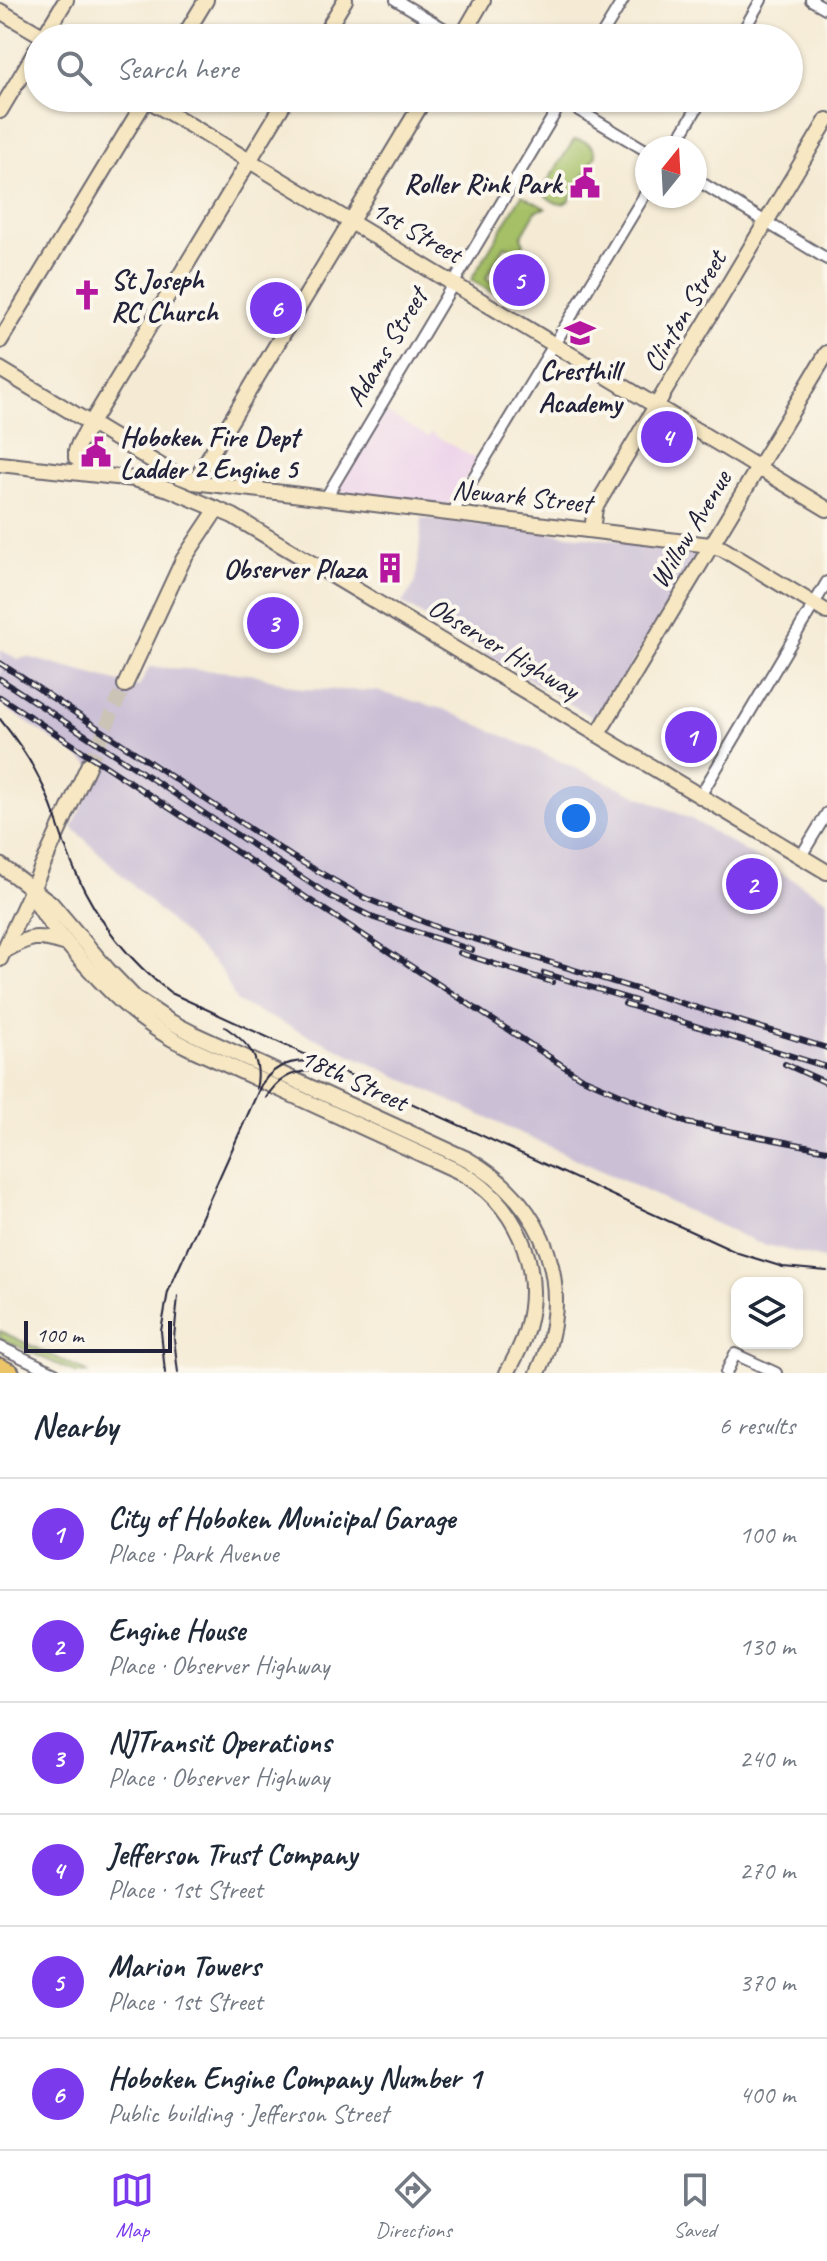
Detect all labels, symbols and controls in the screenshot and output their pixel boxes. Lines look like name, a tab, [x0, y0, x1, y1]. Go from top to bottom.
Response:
search box	[24, 24, 803, 112]
icon: search	[52, 46, 96, 90]
text: Search here	[116, 49, 238, 87]
north arrow	[635, 136, 707, 208]
place label: Roller Rink Park	[404, 166, 564, 201]
public building icon: Roller Rink Park	[568, 166, 602, 200]
street label: 1st Street	[366, 191, 471, 272]
street label: Clinton Street	[634, 242, 735, 378]
pin: 5	[493, 250, 545, 310]
place label: St Joseph RC Church	[111, 262, 220, 329]
church icon: St Joseph RC Church	[70, 278, 104, 312]
pin: 6	[250, 278, 302, 338]
street label: Adams Street	[337, 278, 437, 412]
school or university icon: Cresthill Academy	[563, 316, 597, 350]
place label: Cresthill Academy	[538, 353, 625, 420]
pin: 4	[641, 407, 693, 467]
place label: Hoboken Fire Dept Ladder 2 Engine 5	[120, 419, 304, 486]
public building icon: Hoboken Fire Dept Ladder 2 Engine 5	[79, 435, 113, 469]
street label: Willow Avenue	[641, 462, 740, 594]
street label: Newark Street	[451, 471, 597, 521]
place label: Observer Plaza	[224, 551, 368, 586]
building icon: Observer Plaza	[373, 551, 407, 585]
street label: Observer Highway	[422, 589, 588, 708]
pin: 3	[247, 593, 299, 653]
pin: 1	[665, 707, 717, 767]
your location	[556, 798, 596, 838]
pin: 2	[726, 854, 778, 914]
street label: 18th Street	[295, 1039, 416, 1120]
map controls	[731, 1277, 803, 1349]
button: layers	[731, 1277, 803, 1349]
scale bar	[24, 1317, 172, 1353]
text: 100 m	[36, 1321, 83, 1349]
text: Nearby	[32, 1404, 118, 1447]
text: 6 results	[719, 1409, 795, 1442]
text: City of Hoboken Municipal Garage	[108, 1499, 455, 1537]
text: 1	[52, 1518, 64, 1551]
text: 100 m	[739, 1518, 795, 1551]
text: Place · Park Avenue	[108, 1537, 279, 1570]
text: Engine House	[108, 1611, 245, 1649]
text: 2	[52, 1630, 64, 1663]
text: 130 m	[739, 1630, 795, 1663]
text: Place · Observer Highway	[108, 1649, 329, 1682]
text: NJTransit Operations	[108, 1723, 331, 1761]
text: 3	[52, 1742, 64, 1775]
text: 240 m	[739, 1742, 795, 1775]
text: Place · Observer Highway	[108, 1761, 329, 1794]
text: Jefferson Trust Company	[108, 1835, 357, 1873]
text: 4	[52, 1854, 64, 1887]
text: 270 m	[739, 1854, 795, 1887]
text: Place · 1st Street	[108, 1873, 263, 1906]
text: Marion Towers	[108, 1947, 261, 1985]
text: 5	[52, 1966, 64, 1999]
text: 370 m	[739, 1966, 795, 1999]
text: Place · 1st Street	[108, 1985, 263, 2018]
text: Hoboken Engine Company Number 1	[108, 2059, 481, 2097]
text: 6	[52, 2078, 64, 2111]
text: 400 m	[739, 2078, 795, 2111]
text: Public building · Jefferson Street	[108, 2097, 388, 2130]
tab: Map	[110, 2168, 154, 2244]
tab: Directions	[375, 2168, 452, 2244]
tab: Saved	[673, 2168, 717, 2244]

